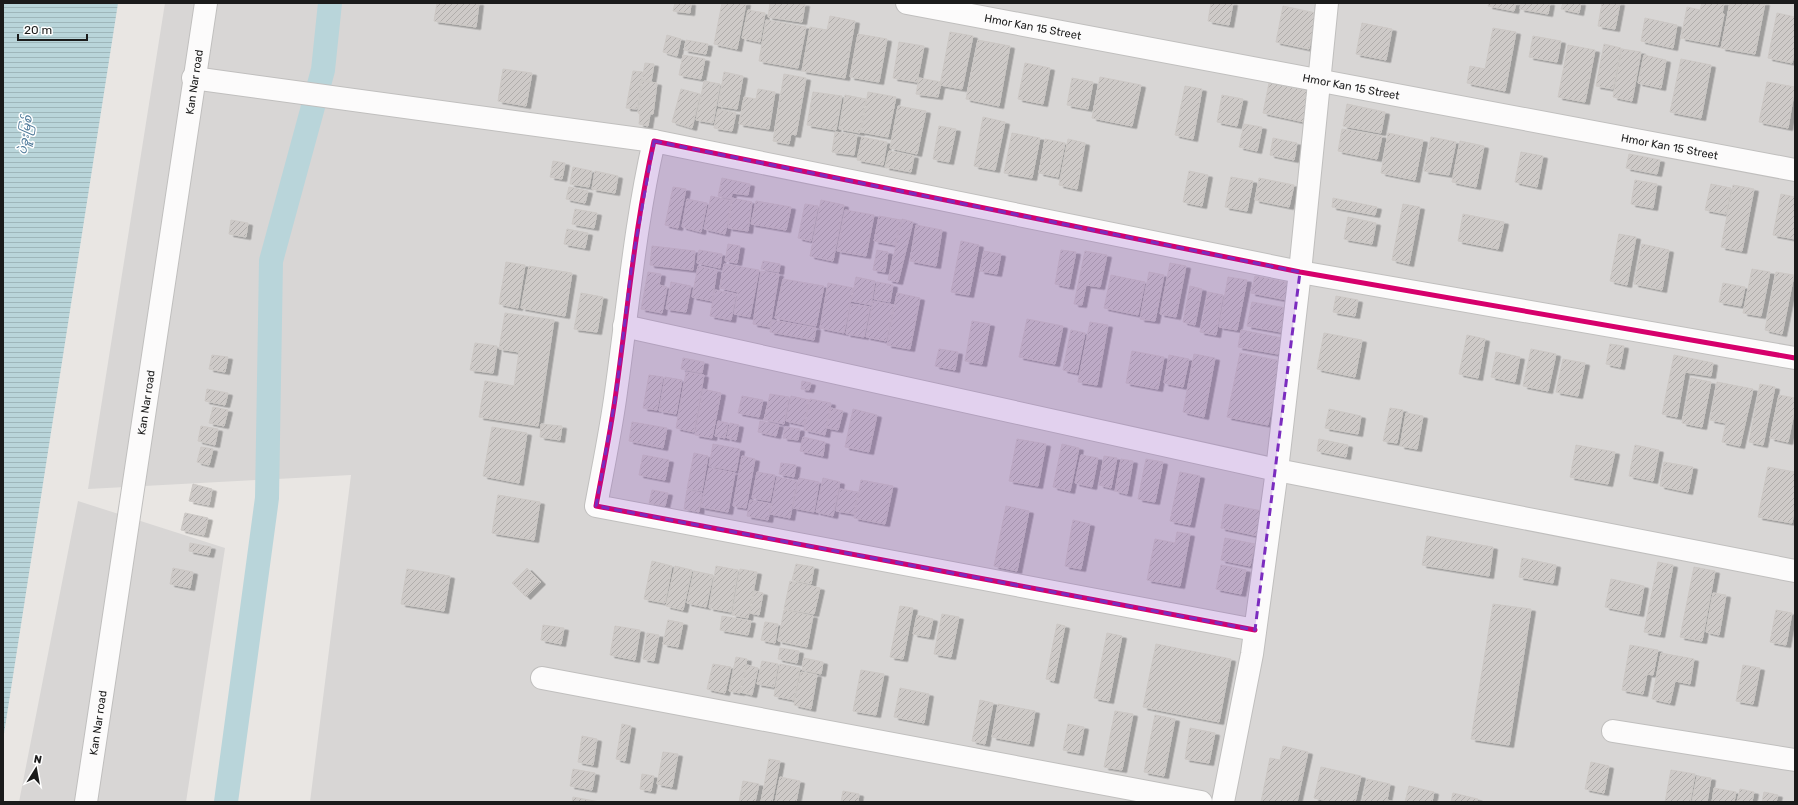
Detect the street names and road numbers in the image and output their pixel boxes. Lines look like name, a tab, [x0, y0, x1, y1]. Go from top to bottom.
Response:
street label: Hmor Kan 15 Street	[983, 12, 1083, 43]
street label: Kan Nar road	[183, 49, 206, 115]
street label: Hmor Kan 15 Street	[1302, 72, 1401, 103]
street label: Hmor Kan 15 Street	[1620, 131, 1720, 163]
street label: Kan Nar road	[135, 369, 158, 436]
street label: Kan Nar road	[87, 690, 110, 756]

